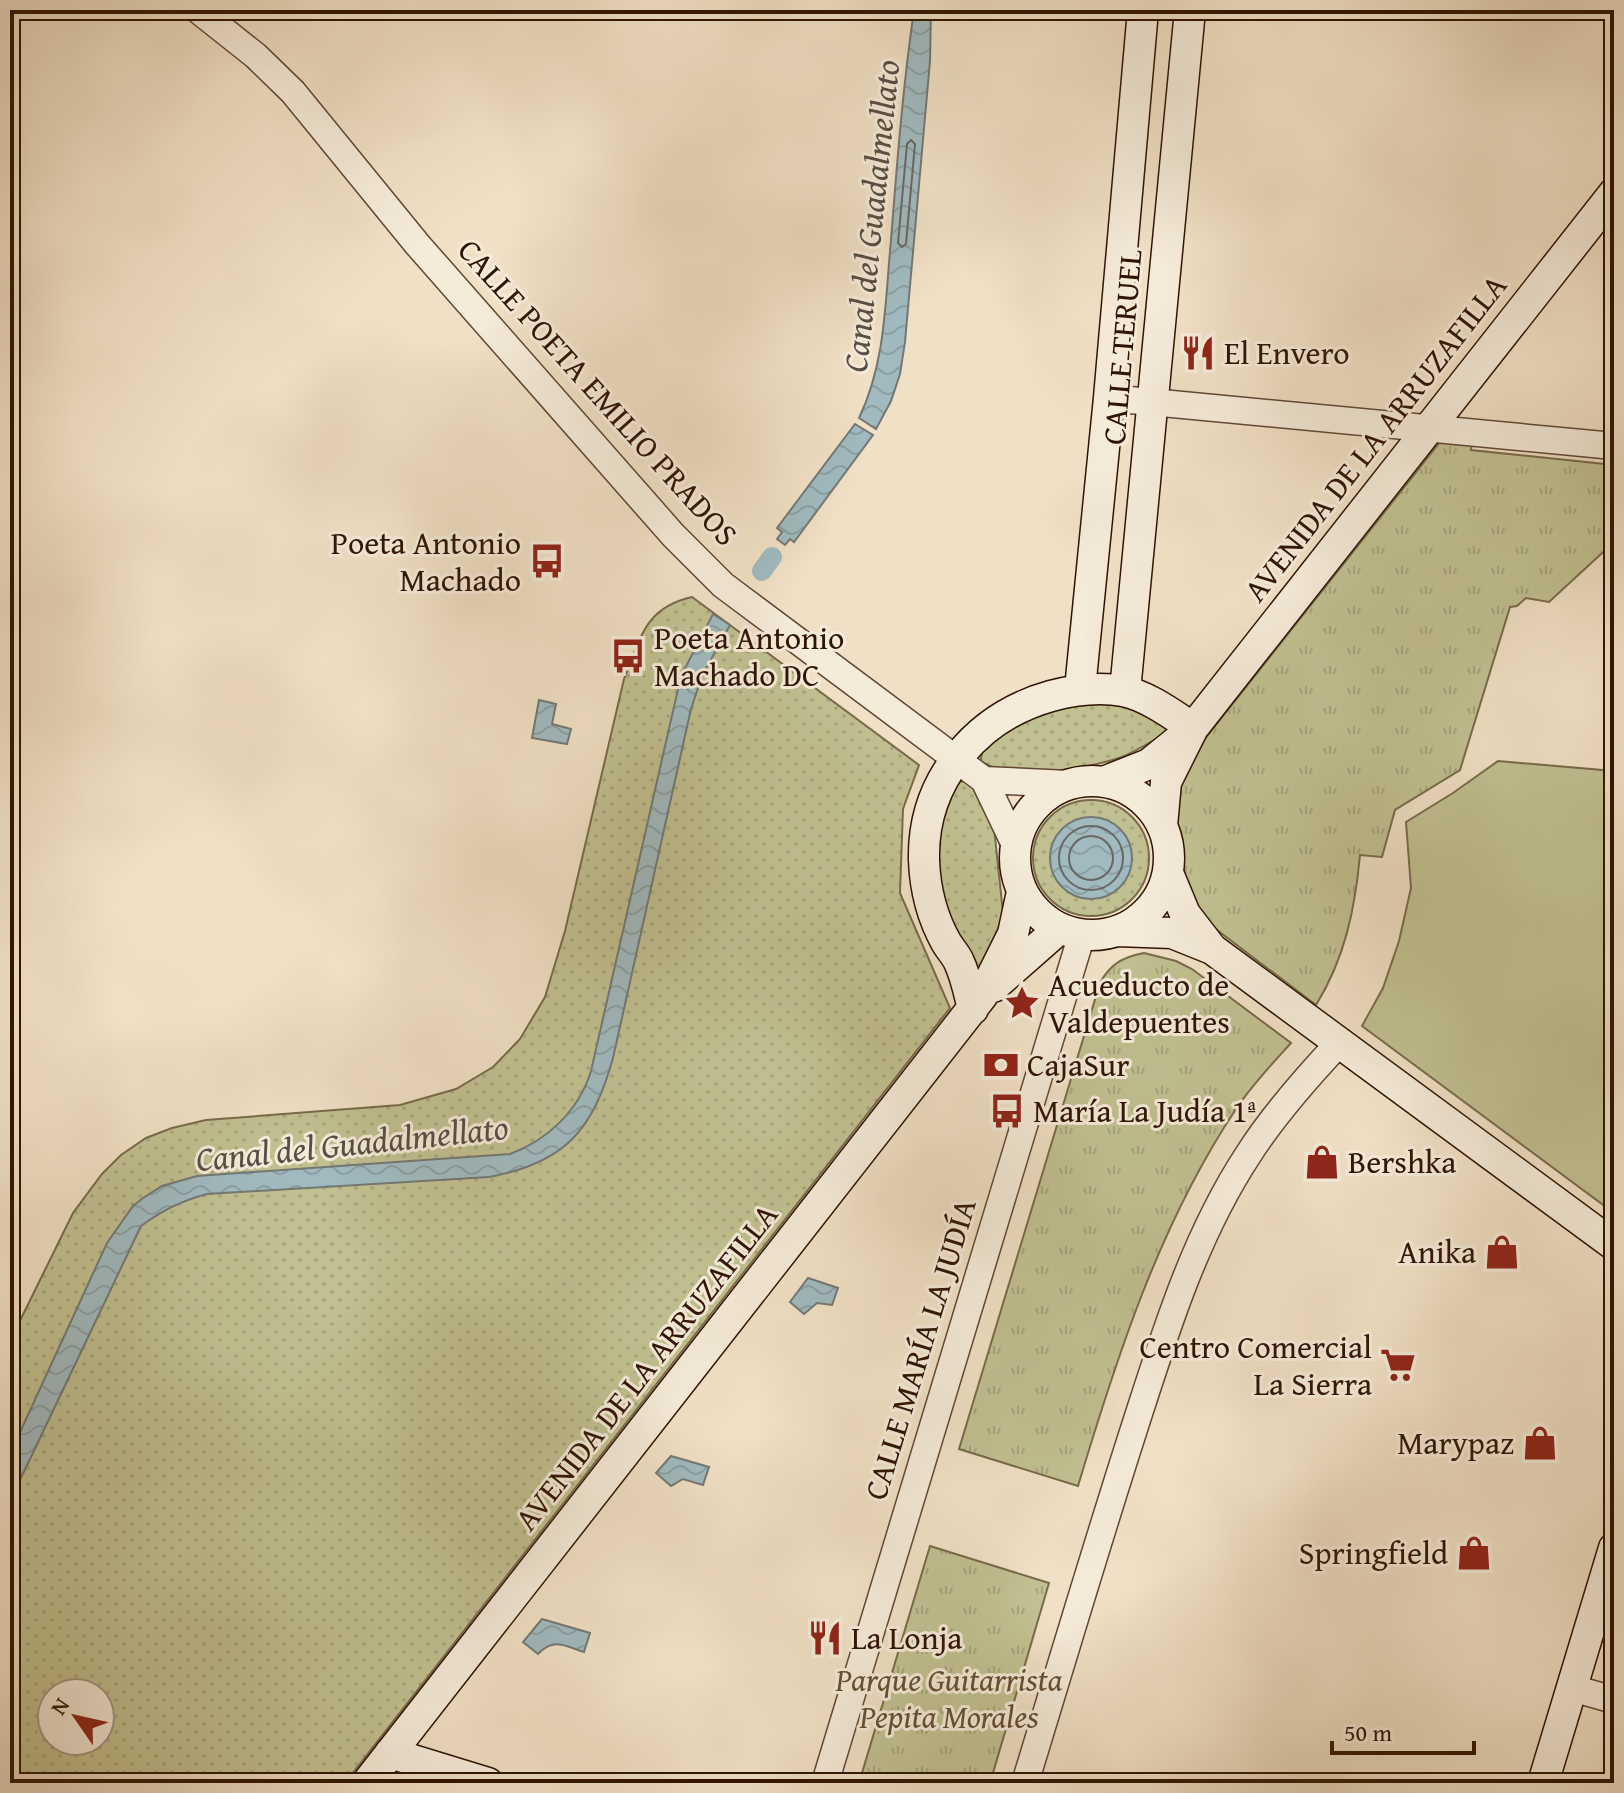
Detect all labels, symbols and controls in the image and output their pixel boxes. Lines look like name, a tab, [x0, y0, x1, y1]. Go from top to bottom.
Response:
water label: Canal del Guadalmellato	[830, 57, 911, 374]
street label: CALLE POETA EMILIO PRADOS	[447, 228, 749, 556]
street label: CALLE TERUEL	[1090, 247, 1153, 446]
street label: AVENIDA DE LA ARRUZAFILLA	[1232, 263, 1518, 611]
place label: El Envero	[1224, 329, 1350, 376]
restaurant icon: El Envero	[1179, 334, 1217, 372]
place label: Poeta Antonio Machado	[331, 519, 521, 603]
bus stop icon: Poeta Antonio Machado	[528, 542, 566, 580]
place label: Poeta Antonio Machado DC	[654, 614, 844, 698]
bus stop icon: Poeta Antonio Machado DC	[609, 637, 647, 675]
place label: Acueducto de Valdepuentes	[1048, 961, 1230, 1045]
place icon: Acueducto de Valdepuentes	[1003, 984, 1041, 1022]
place label: CajaSur	[1027, 1041, 1129, 1088]
bank icon: CajaSur	[982, 1046, 1020, 1084]
place label: María La Judía 1ª	[1033, 1087, 1257, 1134]
bus stop icon: María La Judía 1ª	[988, 1092, 1026, 1130]
water label: Canal del Guadalmellato	[193, 1102, 510, 1183]
place label: Bershka	[1348, 1138, 1456, 1185]
shop icon: Bershka	[1303, 1143, 1341, 1181]
street label: AVENIDA DE LA ARRUZAFILLA	[503, 1192, 789, 1540]
street label: CALLE MARÍA LA JUDÍA	[851, 1192, 988, 1505]
place label: Anika	[1398, 1228, 1476, 1275]
shop icon: Anika	[1483, 1233, 1521, 1271]
place label: Centro Comercial La Sierra	[1139, 1323, 1372, 1407]
supermarket icon: Centro Comercial La Sierra	[1379, 1346, 1417, 1384]
place label: Marypaz	[1397, 1419, 1514, 1466]
shop icon: Marypaz	[1521, 1424, 1559, 1462]
place label: Springfield	[1299, 1529, 1448, 1576]
shop icon: Springfield	[1455, 1534, 1493, 1572]
place label: La Lonja	[851, 1614, 962, 1661]
restaurant icon: La Lonja	[806, 1619, 844, 1657]
park label: Parque Guitarrista Pepita Morales	[835, 1656, 1063, 1740]
north arrow	[36, 1677, 116, 1757]
text: N	[42, 1691, 77, 1721]
scale bar	[1332, 1705, 1474, 1755]
text: 50 m	[1344, 1715, 1392, 1750]

